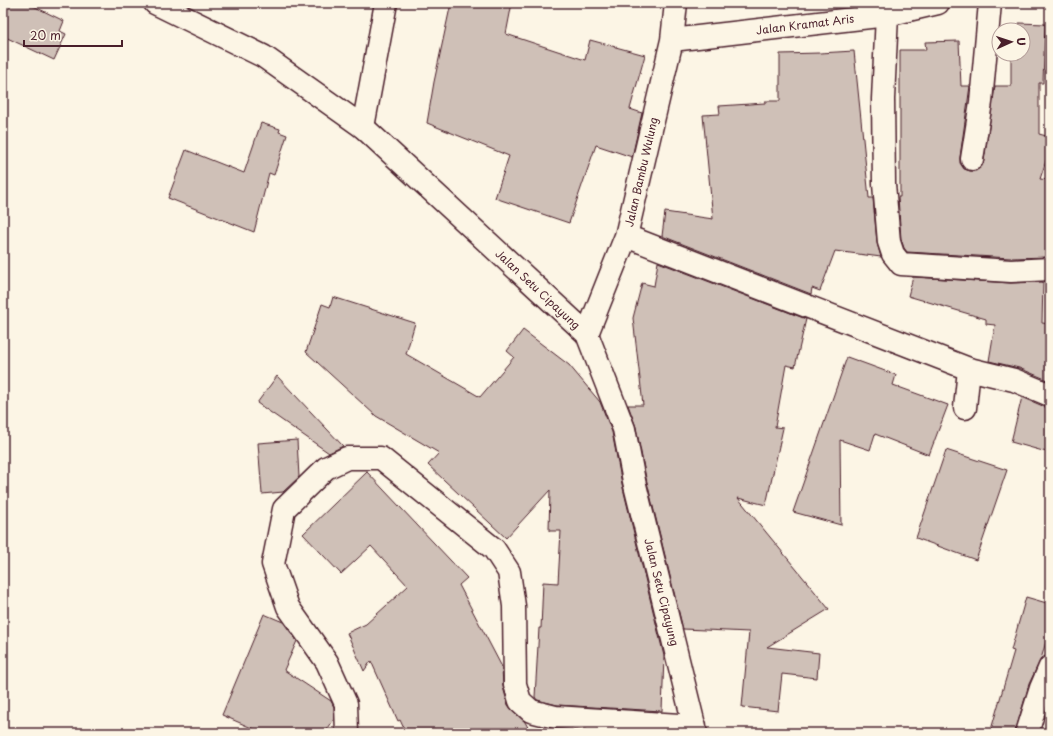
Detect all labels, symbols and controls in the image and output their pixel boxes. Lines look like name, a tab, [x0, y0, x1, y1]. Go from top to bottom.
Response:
street label: Jalan Kramat Aris	[755, 10, 855, 38]
scale bar	[24, 22, 122, 48]
north arrow	[991, 22, 1031, 62]
text: 20 m	[30, 26, 61, 44]
text: U	[1013, 37, 1030, 46]
street label: Jalan Bambu Wulung	[620, 115, 662, 229]
street label: Jalan Setu Cipayung	[492, 245, 584, 333]
street label: Jalan Setu Cipayung	[640, 536, 684, 648]

